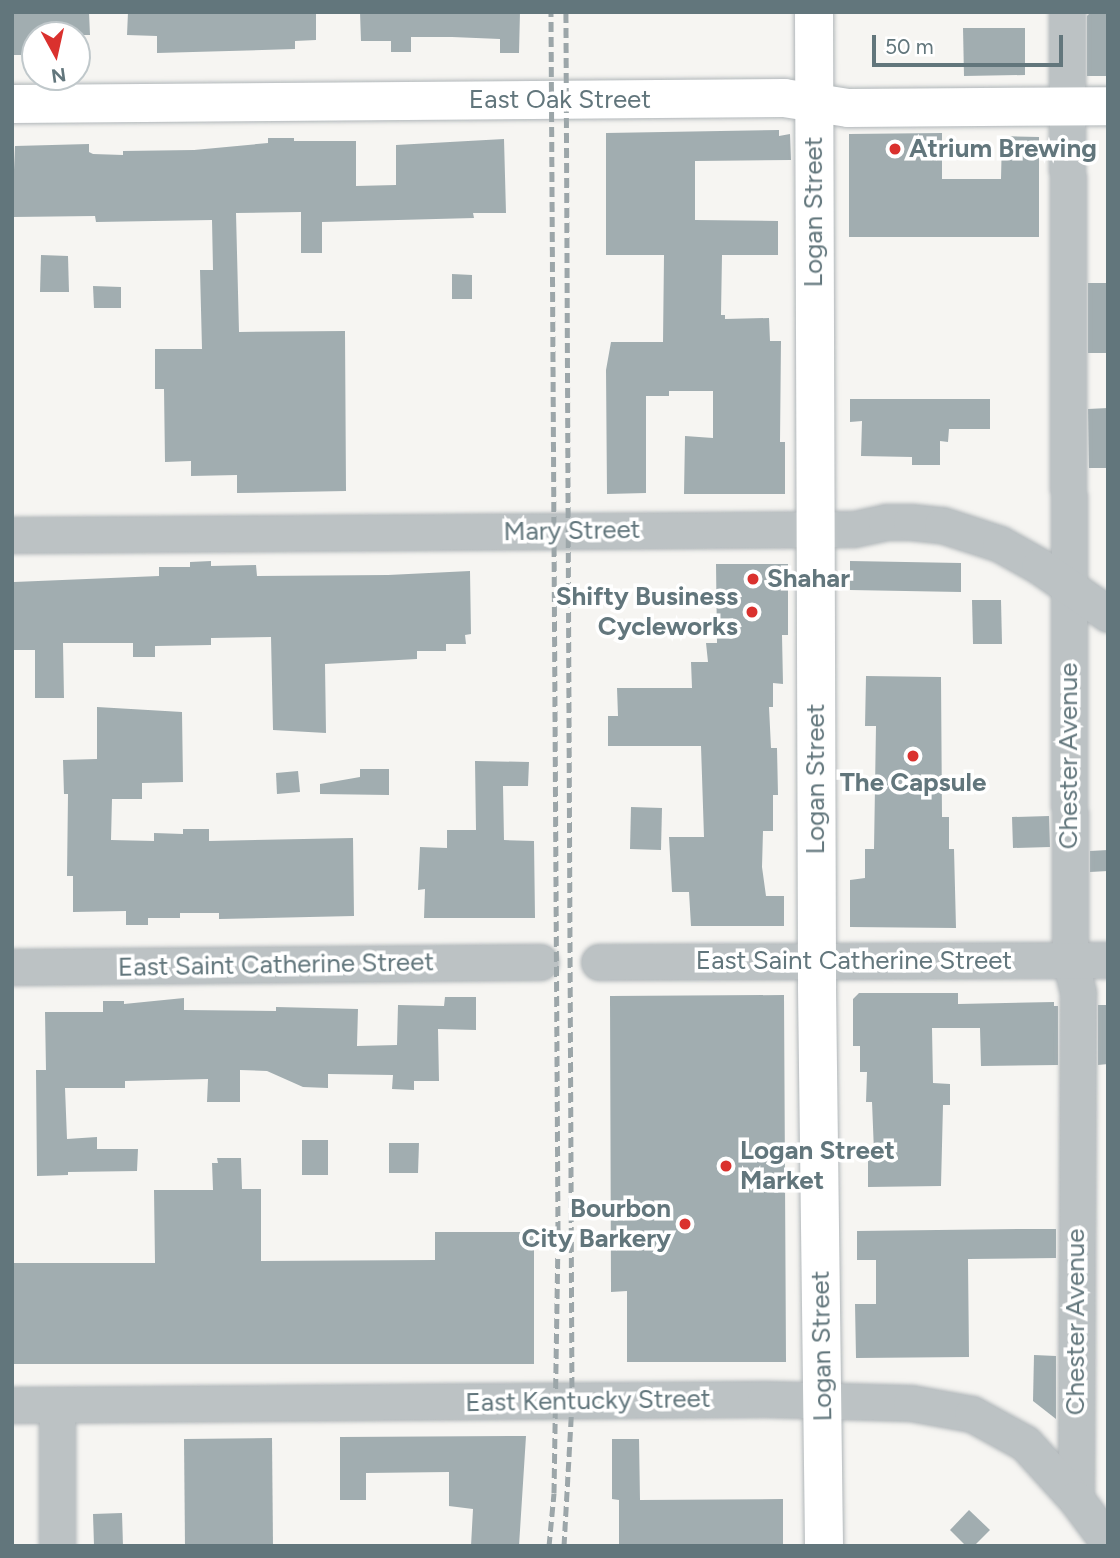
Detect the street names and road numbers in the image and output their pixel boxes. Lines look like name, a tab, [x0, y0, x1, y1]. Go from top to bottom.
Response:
street label: East Oak Street	[469, 84, 651, 116]
street label: Logan Street	[798, 137, 830, 287]
street label: Mary Street	[503, 514, 641, 548]
street label: Chester Avenue	[1053, 663, 1085, 849]
street label: Logan Street	[800, 704, 832, 854]
street label: East Saint Catherine Street	[696, 945, 1012, 977]
street label: East Saint Catherine Street	[118, 947, 434, 983]
street label: Chester Avenue	[1060, 1229, 1092, 1415]
street label: Logan Street	[805, 1270, 839, 1422]
street label: East Kentucky Street	[465, 1383, 711, 1419]

